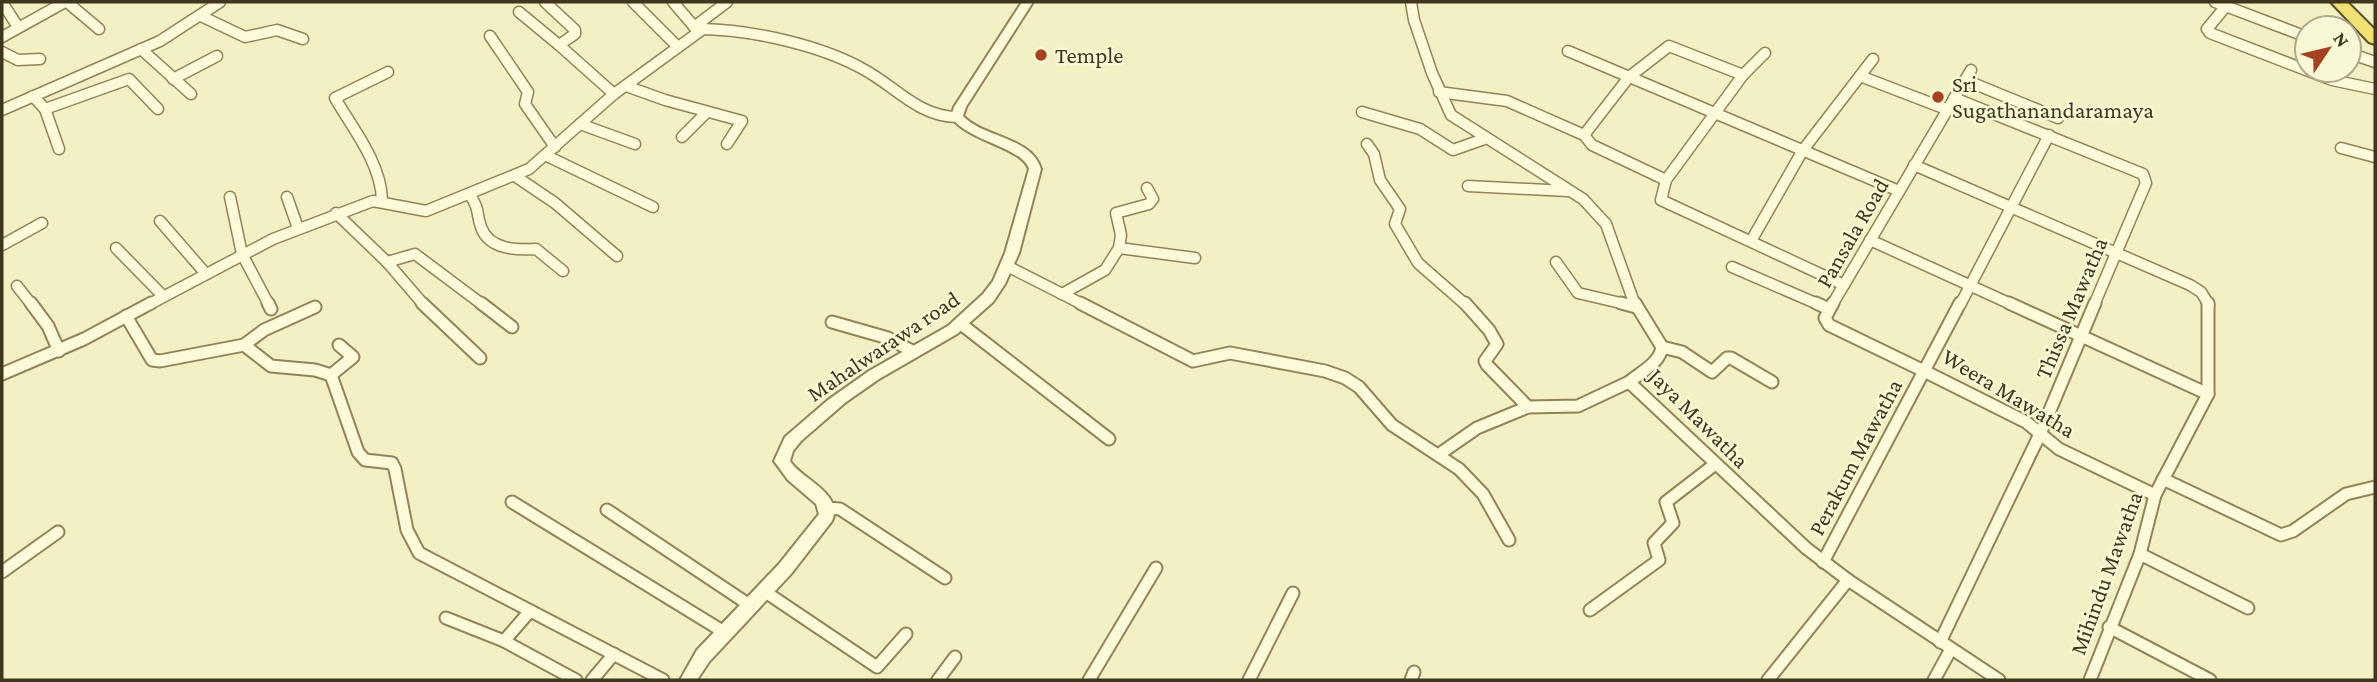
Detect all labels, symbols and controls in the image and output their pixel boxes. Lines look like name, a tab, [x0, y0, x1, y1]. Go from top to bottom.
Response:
north arrow	[2293, 14, 2363, 84]
text: N	[2329, 28, 2354, 51]
place label: Temple	[1055, 42, 1123, 68]
marker: Temple	[1033, 47, 1049, 63]
place label: Sri Sugathanandaramaya	[1952, 71, 2154, 123]
marker: Sri Sugathanandaramaya	[1930, 89, 1946, 105]
street label: Pansala Road	[1810, 174, 1894, 292]
street label: Thissa Mawatha	[2029, 233, 2113, 383]
street label: Mahalwarawa road	[802, 285, 964, 407]
street label: Weera Mawatha	[1938, 343, 2081, 443]
street label: Jaya Mawatha	[1642, 361, 1755, 474]
street label: Perakum Mawatha	[1803, 374, 1907, 540]
street label: Mihindu Mawatha	[2064, 487, 2148, 658]

